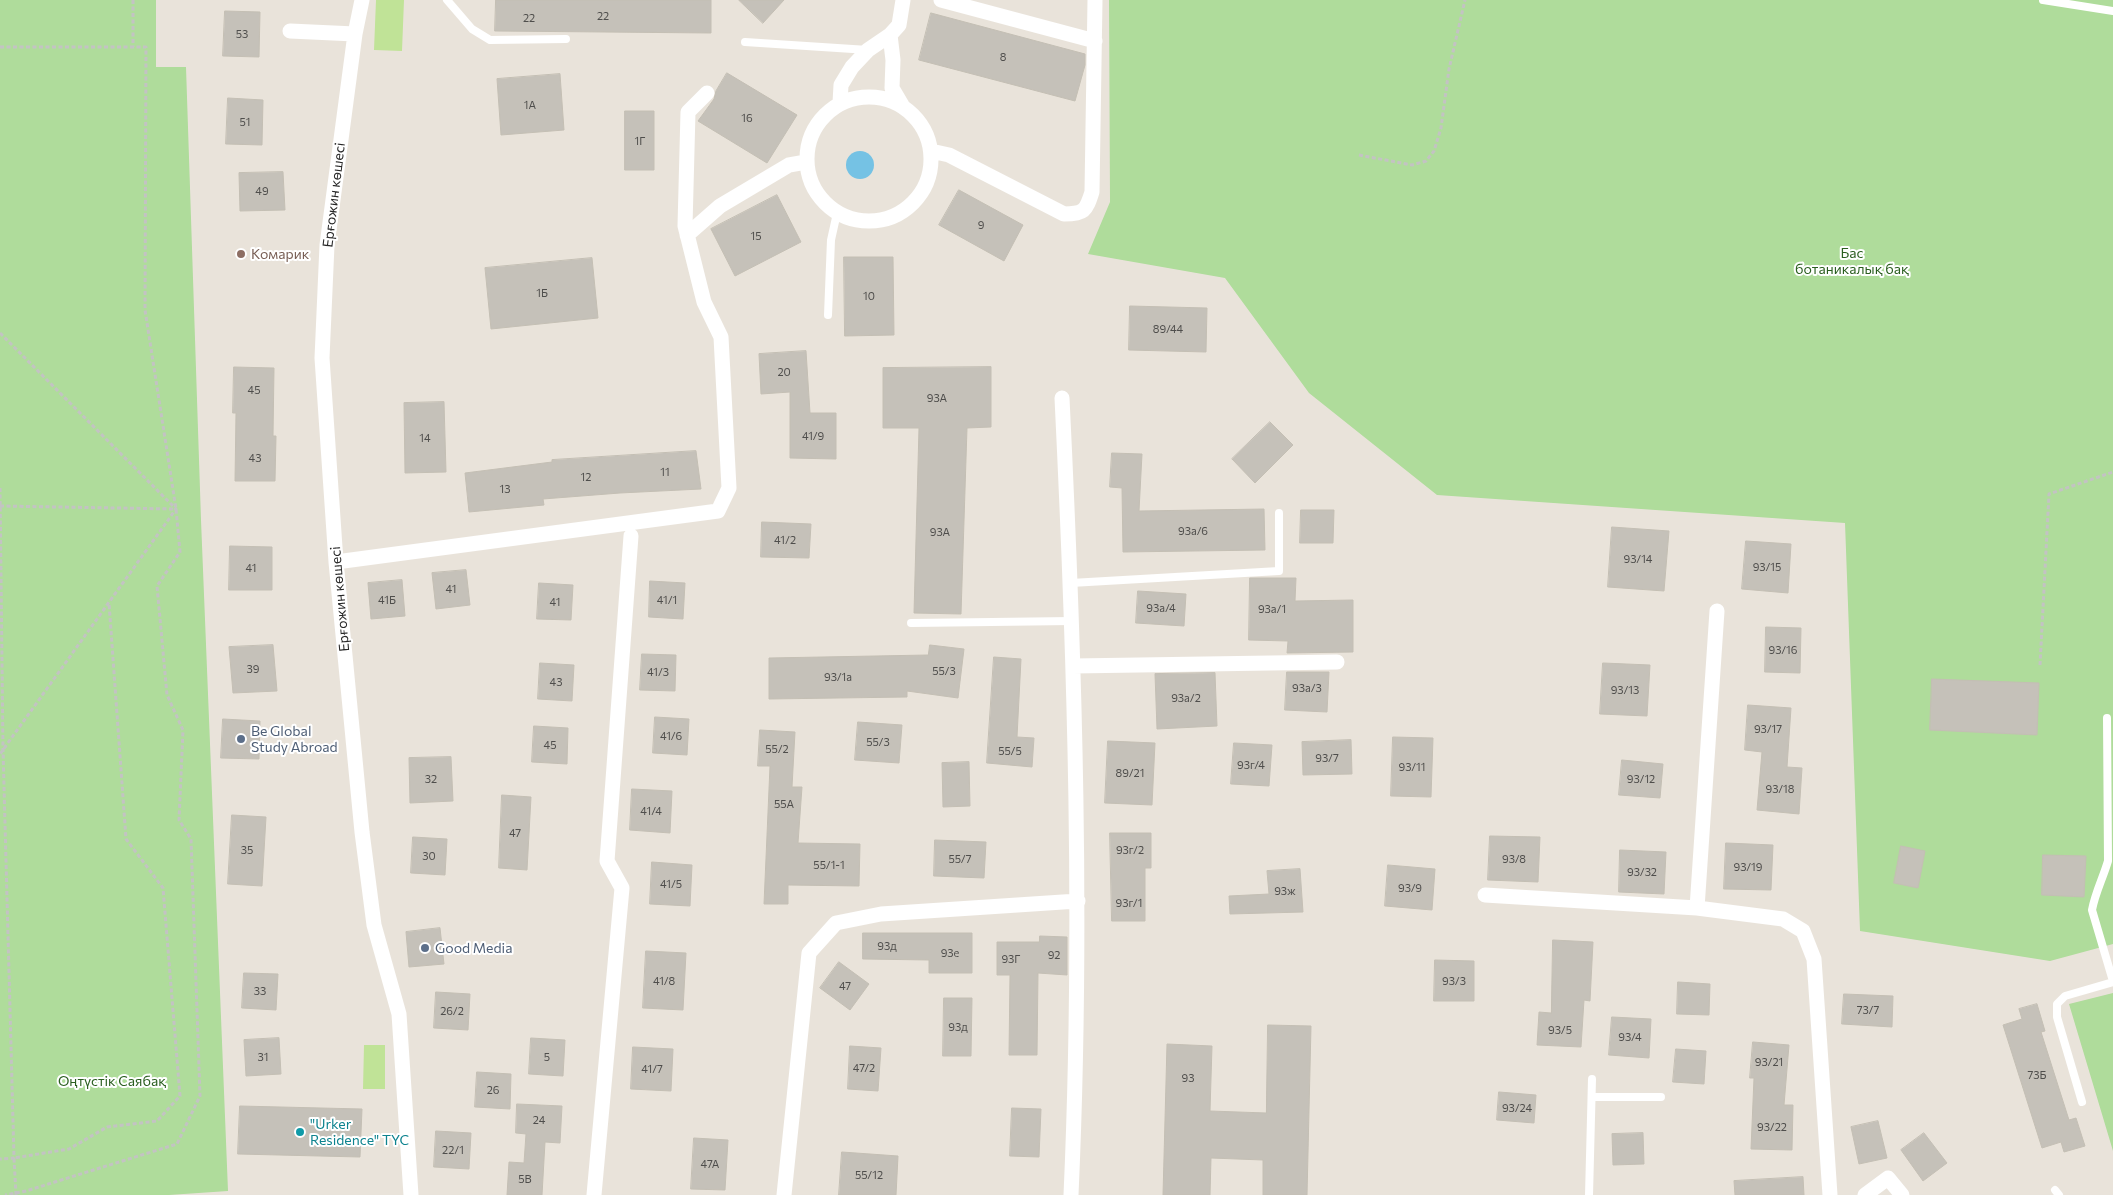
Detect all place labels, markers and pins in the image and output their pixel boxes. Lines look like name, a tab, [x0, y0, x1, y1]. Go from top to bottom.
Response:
place label: Комарик	[251, 246, 309, 262]
marker: Комарик	[235, 248, 247, 260]
place label: Be Global Study Abroad	[251, 723, 338, 756]
marker: Be Global Study Abroad	[235, 733, 247, 745]
place label: Good Media	[435, 940, 513, 956]
marker: Good Media	[419, 942, 431, 954]
place label: "Urker Residence" ТҮС	[310, 1116, 409, 1148]
marker: "Urker Residence" ТҮС	[294, 1126, 306, 1138]

